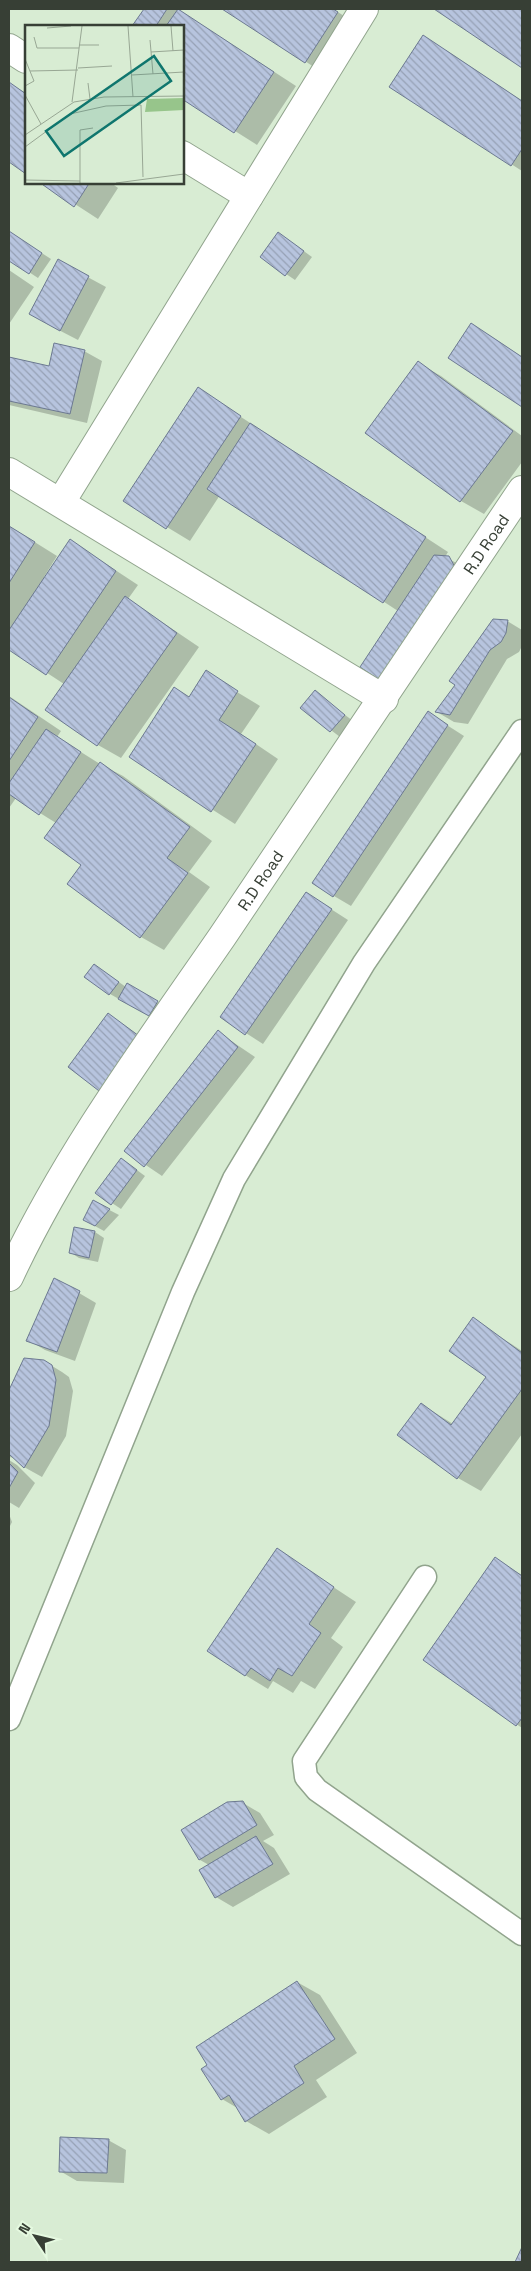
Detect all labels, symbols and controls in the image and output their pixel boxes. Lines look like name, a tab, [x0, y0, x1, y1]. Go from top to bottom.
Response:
inset map	[25, 25, 184, 184]
street label: R.D Road	[459, 510, 514, 579]
street label: R.D Road	[233, 847, 289, 915]
north arrow	[10, 2211, 60, 2261]
text: N	[14, 2220, 34, 2238]

